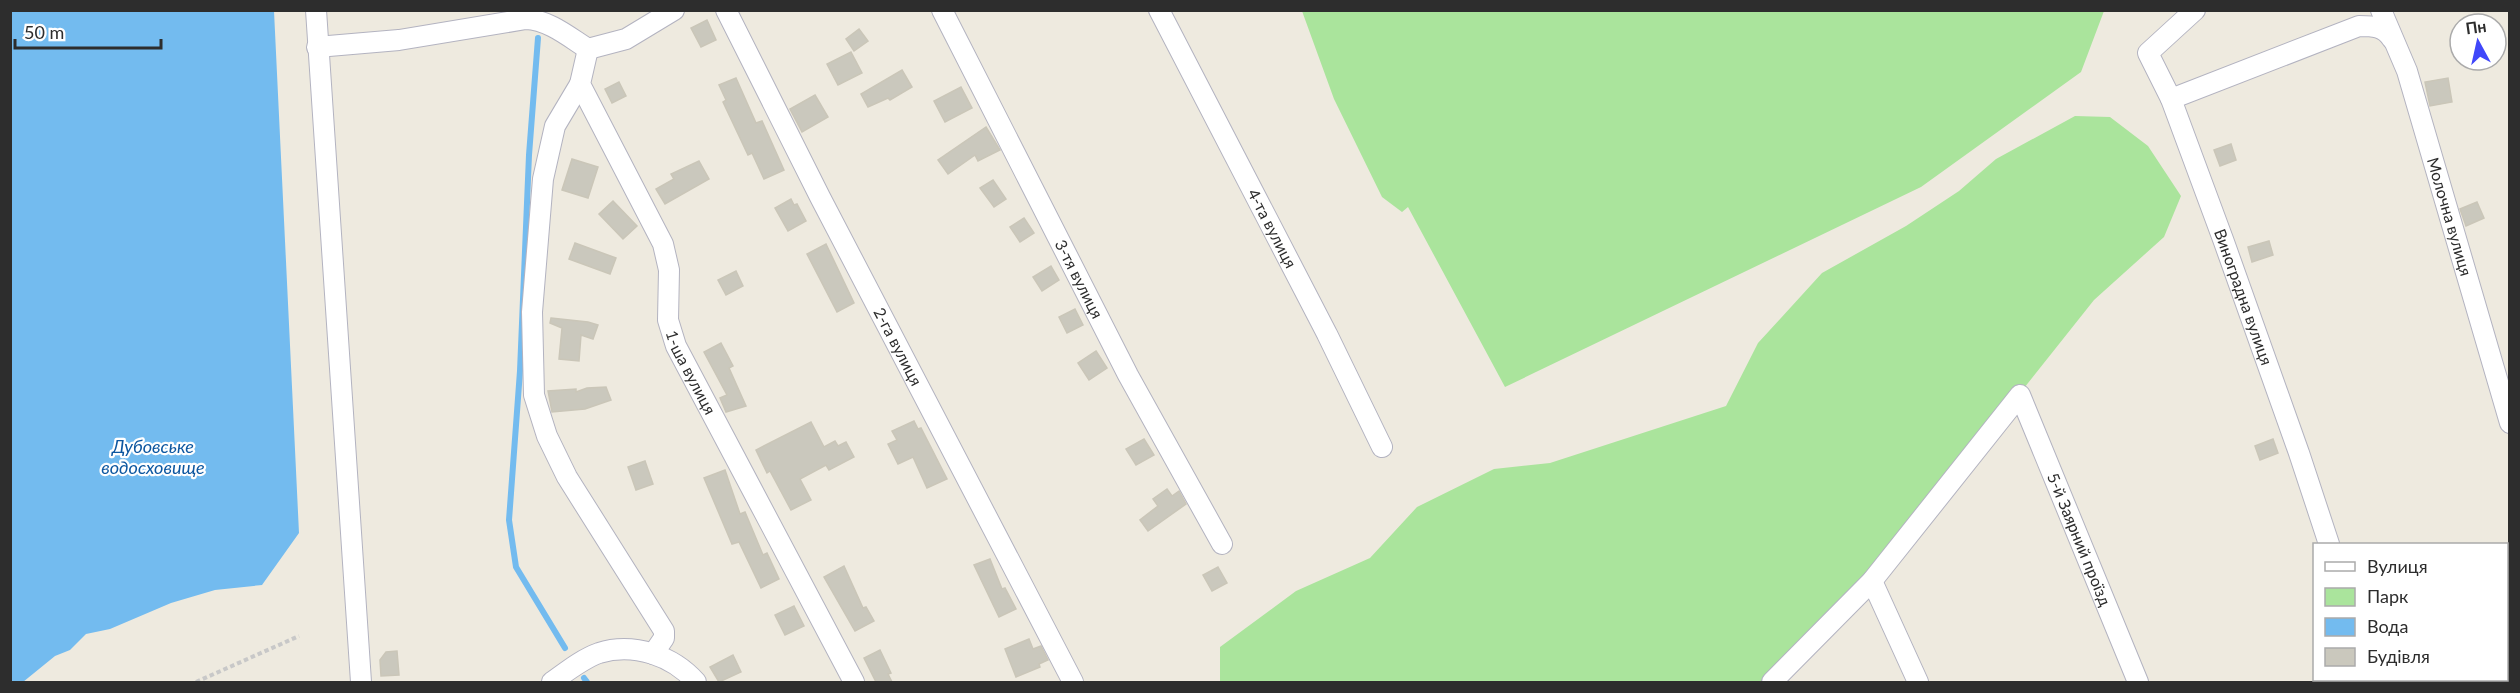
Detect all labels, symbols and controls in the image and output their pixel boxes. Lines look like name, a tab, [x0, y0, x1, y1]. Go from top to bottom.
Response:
scale bar	[15, 12, 160, 50]
north arrow	[2448, 12, 2508, 72]
text: Пн	[2464, 16, 2488, 38]
text: 50 m	[24, 21, 64, 43]
street label: Молочна вулиця	[2424, 155, 2476, 278]
street label: 4-та вулиця	[1244, 185, 1301, 271]
street label: Виноградна вулиця	[2211, 226, 2277, 368]
street label: 3-тя вулиця	[1052, 236, 1108, 321]
street label: 2-га вулиця	[870, 304, 927, 389]
street label: 1-ша вулиця	[663, 328, 720, 417]
water label: Дубовське водосховище	[101, 435, 205, 478]
street label: 5-й Заярний проїзд	[2044, 470, 2116, 609]
legend	[2313, 543, 2508, 681]
text: Вулиця	[2367, 555, 2428, 577]
text: Парк	[2367, 585, 2409, 607]
text: Вода	[2367, 615, 2408, 637]
text: Будівля	[2367, 645, 2430, 667]

